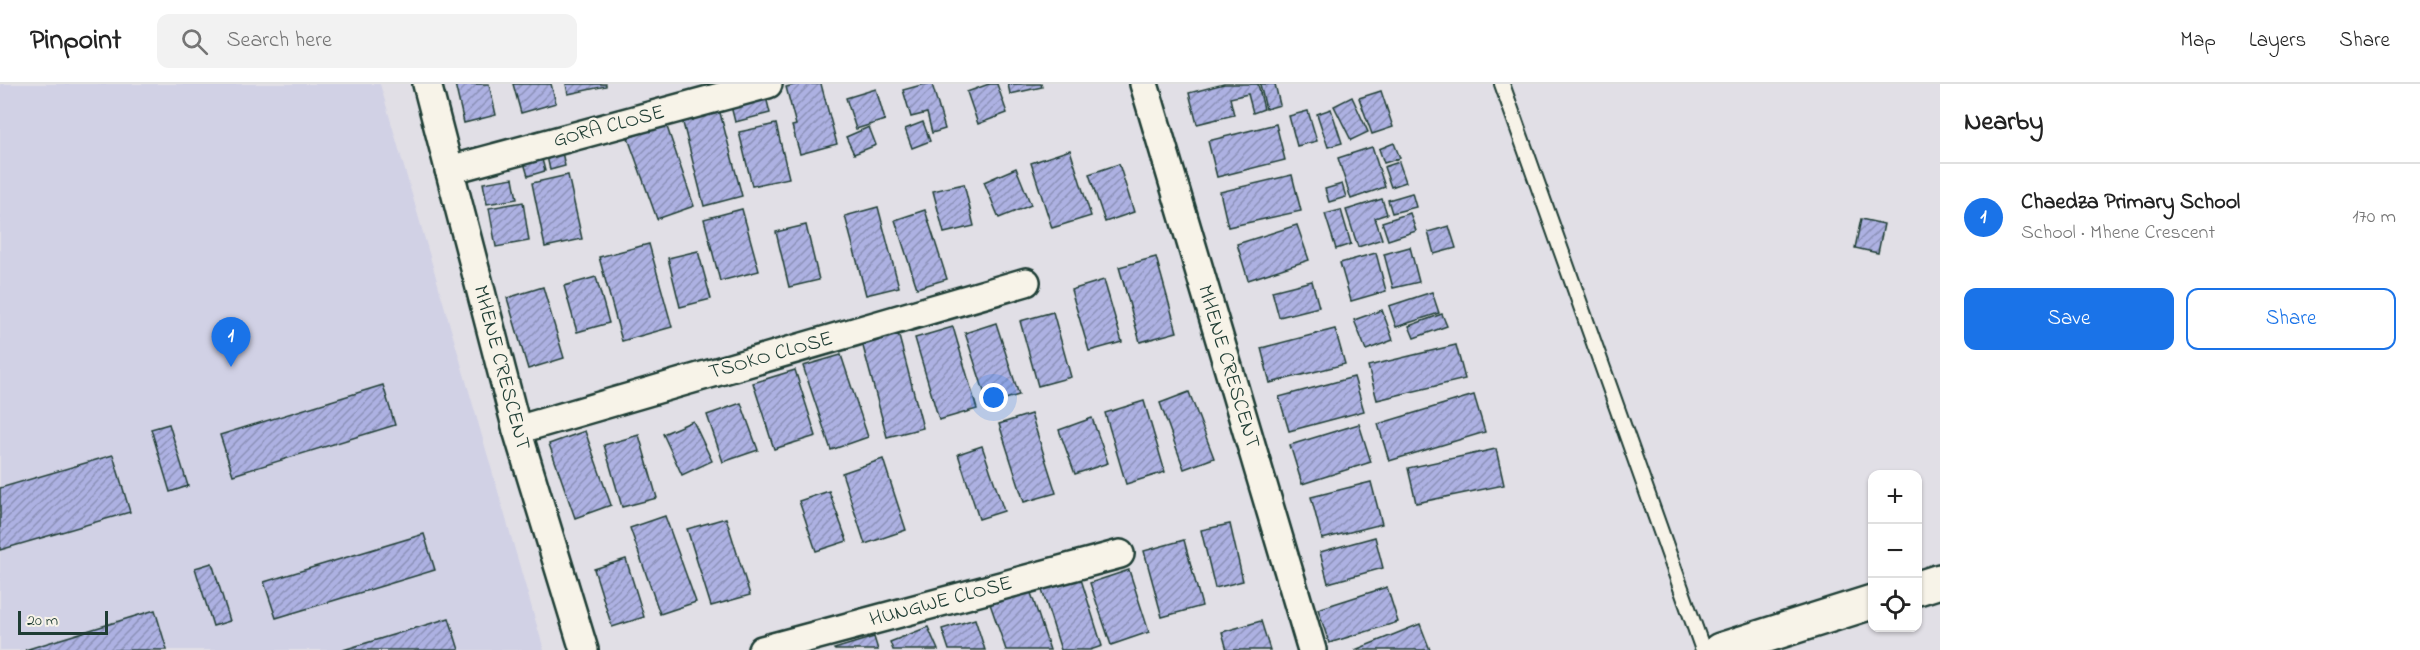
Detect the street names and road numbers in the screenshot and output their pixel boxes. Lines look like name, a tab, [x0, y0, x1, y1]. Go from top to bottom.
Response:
street label: GORA CLOSE	[550, 98, 668, 156]
street label: MHENE CRESCENT	[465, 282, 537, 454]
street label: MHENE CRESCENT	[1189, 282, 1267, 452]
street label: TSOKO CLOSE	[705, 324, 837, 388]
street label: HUNGWE CLOSE	[866, 569, 1016, 635]

